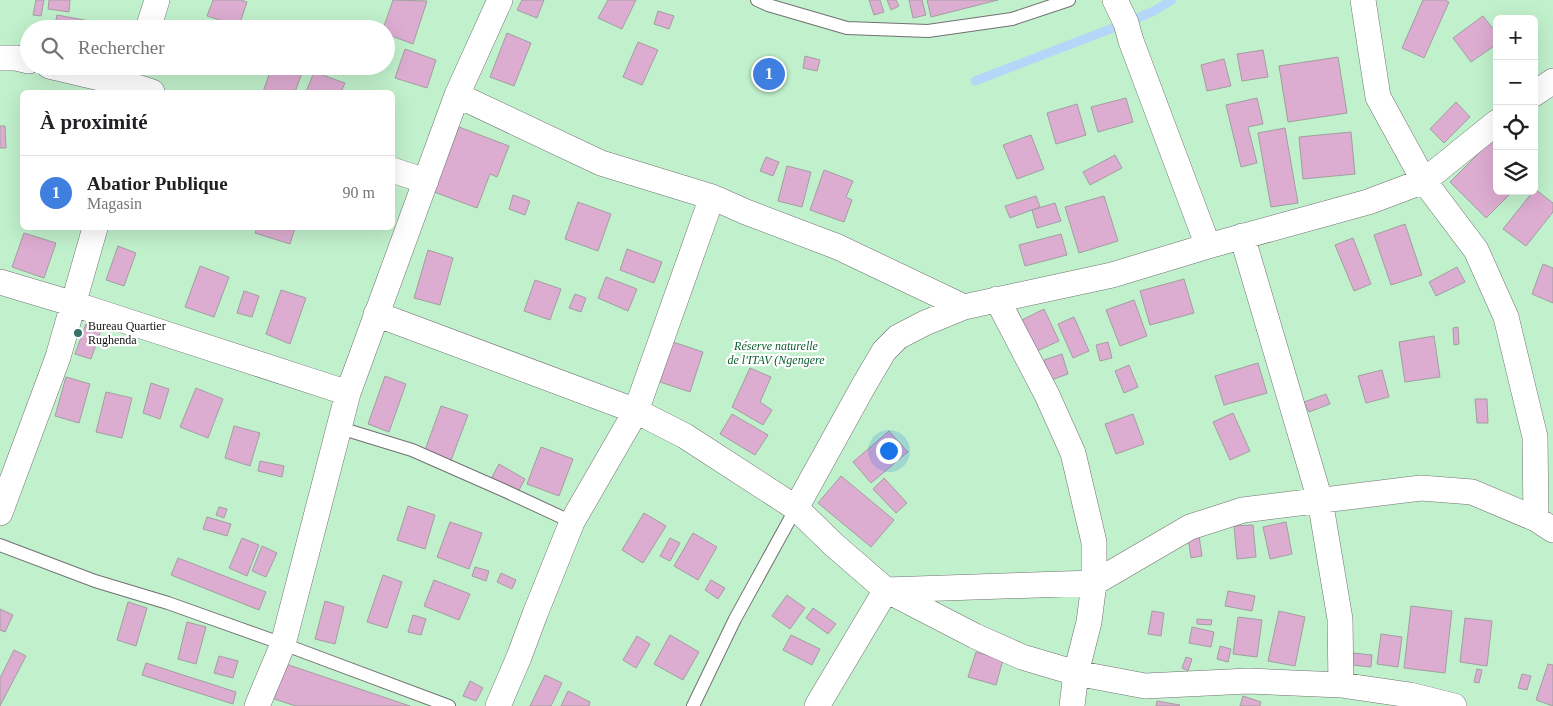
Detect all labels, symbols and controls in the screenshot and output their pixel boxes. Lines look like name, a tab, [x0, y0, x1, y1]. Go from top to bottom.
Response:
map controls	[1493, 15, 1538, 195]
button: +	[1493, 15, 1538, 60]
search box	[20, 20, 395, 75]
icon: search	[38, 34, 66, 62]
text: Rechercher	[78, 37, 165, 58]
pin: 1	[753, 55, 785, 93]
button: −	[1493, 60, 1538, 105]
button: locate	[1493, 105, 1538, 150]
text: À proximité	[40, 110, 148, 134]
button: layers	[1493, 150, 1538, 195]
text: Abatior Publique	[87, 173, 228, 194]
text: 1	[52, 184, 60, 201]
text: 90 m	[343, 184, 375, 201]
text: Magasin	[87, 195, 142, 212]
place label: Bureau Quartier Rughenda	[88, 319, 166, 347]
marker: Bureau Quartier Rughenda	[72, 327, 84, 339]
park label: Réserve naturelle de l'ITAV (Ngengere	[727, 339, 825, 367]
your location	[876, 438, 902, 464]

